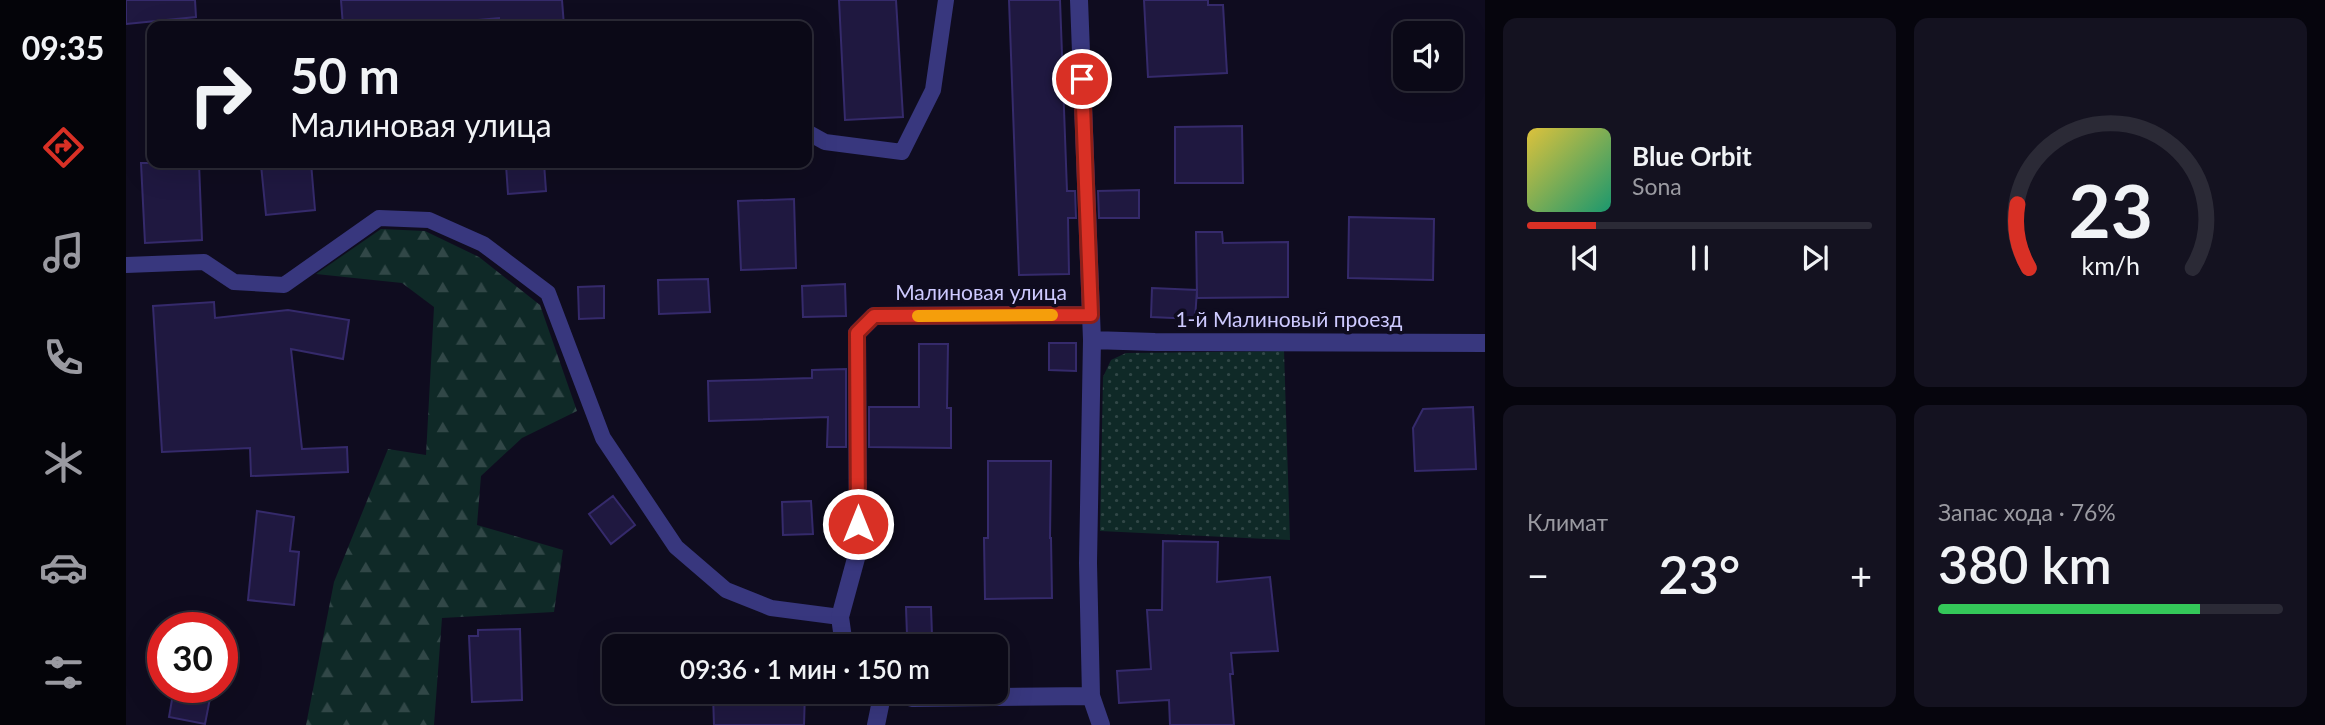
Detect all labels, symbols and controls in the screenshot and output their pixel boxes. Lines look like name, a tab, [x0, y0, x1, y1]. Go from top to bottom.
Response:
map controls	[1393, 21, 1463, 91]
button: sound	[1393, 21, 1463, 91]
text: 09:35	[22, 28, 104, 67]
text: 50 m	[290, 46, 400, 104]
icon: right	[175, 49, 266, 140]
pin	[1052, 49, 1112, 109]
icon: arrive	[1063, 60, 1101, 98]
text: Малиновая улица	[290, 105, 552, 144]
icon: directions	[39, 123, 88, 172]
text: Blue Orbit	[1632, 140, 1752, 172]
text: 23	[2068, 167, 2153, 255]
text: Sona	[1632, 172, 1682, 200]
icon: music	[39, 228, 88, 277]
icon: previous	[1566, 239, 1604, 277]
icon: pause	[1681, 239, 1719, 277]
icon: next	[1796, 239, 1834, 277]
text: km/h	[2081, 250, 2140, 280]
street label: Малиновая улица	[895, 279, 1067, 304]
street label: 1-й Малиновый проезд	[1175, 306, 1403, 331]
icon: phone	[39, 333, 88, 382]
icon: climate	[39, 438, 88, 487]
position arrow	[821, 487, 895, 561]
text: Запас хода · 76%	[1938, 498, 2116, 526]
text: Климат	[1527, 508, 1608, 536]
text: 380 km	[1938, 533, 2112, 595]
icon: car	[39, 543, 88, 592]
text: 23°	[1659, 543, 1740, 605]
text: −	[1527, 552, 1549, 598]
text: +	[1850, 552, 1872, 598]
speed limit sign: 30	[147, 612, 238, 703]
icon: filters	[39, 648, 88, 697]
text: 09:36 · 1 мин · 150 m	[680, 653, 930, 685]

